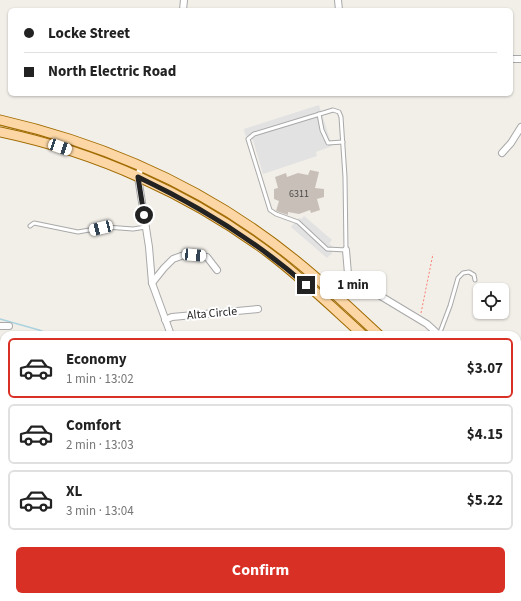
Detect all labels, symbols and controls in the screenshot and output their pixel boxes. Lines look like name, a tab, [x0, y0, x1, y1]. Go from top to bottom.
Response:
text: Locke Street	[48, 23, 130, 44]
text: North Electric Road	[48, 61, 176, 82]
car	[47, 137, 73, 157]
house number: 6311	[289, 187, 309, 201]
route start	[135, 206, 153, 224]
car	[88, 219, 114, 237]
car	[182, 248, 206, 262]
callout: 1 min	[320, 271, 386, 299]
route end	[297, 276, 315, 294]
text: 1 min	[337, 276, 369, 294]
map controls	[473, 283, 509, 319]
button: locate	[473, 283, 509, 319]
street label: Alta Circle	[186, 303, 238, 324]
text: Economy	[66, 349, 127, 370]
icon: car	[18, 350, 54, 386]
text: $3.07	[467, 358, 503, 379]
text: 1 min · 13:02	[66, 370, 134, 388]
text: Comfort	[66, 415, 121, 436]
icon: car	[18, 416, 54, 452]
text: $4.15	[467, 424, 503, 445]
text: 2 min · 13:03	[66, 436, 134, 454]
text: XL	[66, 481, 82, 502]
icon: car	[18, 482, 54, 518]
text: $5.22	[467, 490, 503, 511]
text: 3 min · 13:04	[66, 502, 134, 520]
button: Confirm	[16, 547, 505, 593]

